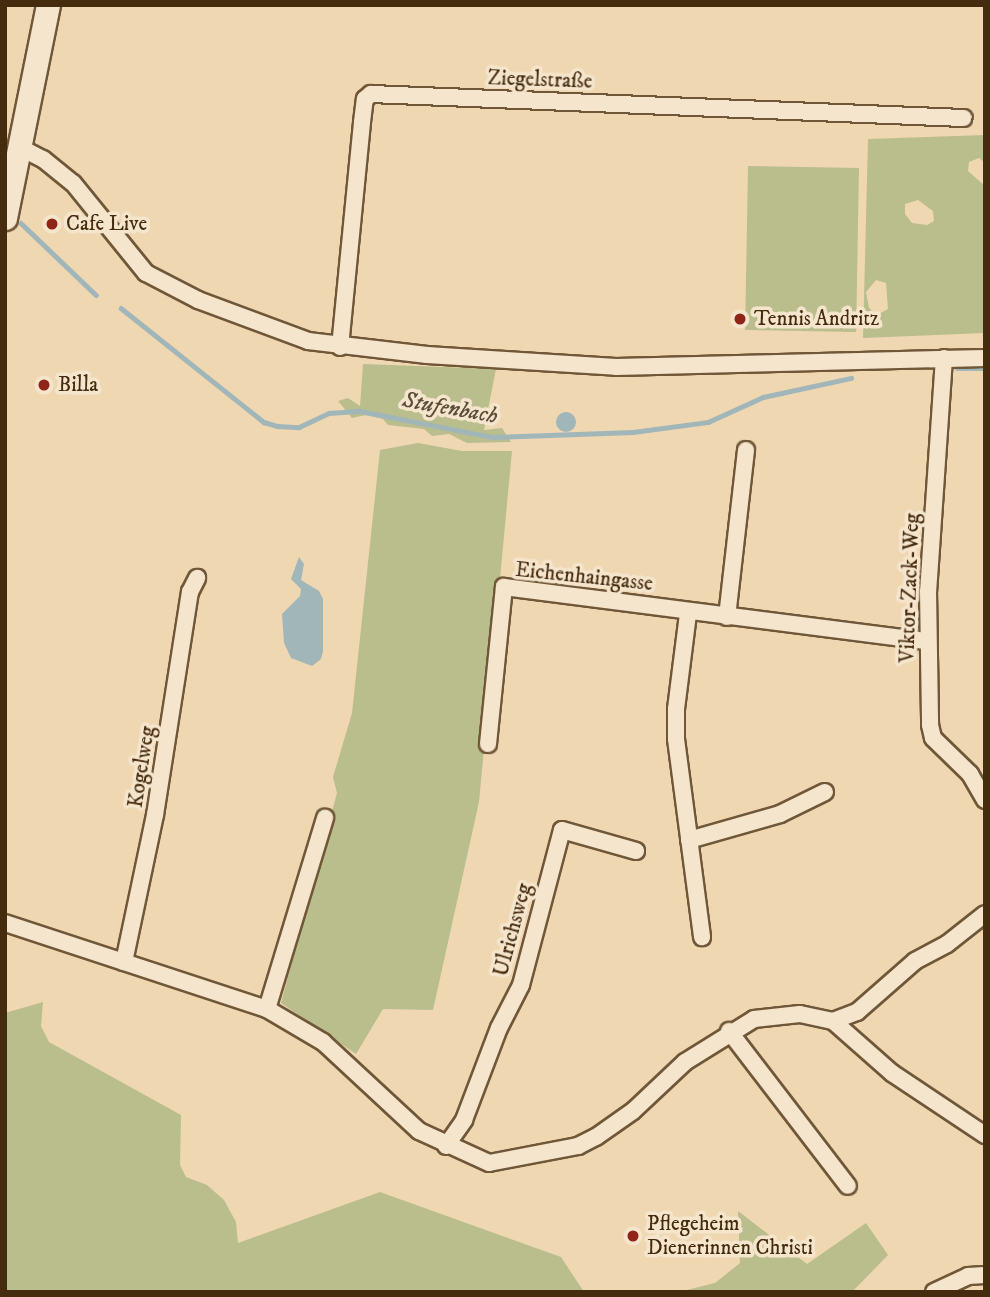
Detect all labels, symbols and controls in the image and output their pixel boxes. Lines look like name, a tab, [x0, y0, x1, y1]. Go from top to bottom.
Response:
street label: Ziegelstraße	[487, 66, 593, 94]
place label: Cafe Live	[66, 211, 147, 237]
marker: Cafe Live	[44, 216, 60, 232]
place label: Tennis Andritz	[754, 306, 879, 332]
marker: Tennis Andritz	[732, 311, 748, 327]
place label: Billa	[58, 372, 98, 398]
marker: Billa	[36, 377, 52, 393]
water label: Stufenbach	[400, 387, 500, 431]
street label: Viktor-Zack-Weg	[895, 513, 925, 663]
street label: Eichenhaingasse	[514, 557, 654, 597]
street label: Kogelweg	[123, 724, 161, 810]
street label: Ulrichsweg	[489, 881, 537, 979]
place label: Pflegeheim Dienerinnen Christi	[647, 1211, 813, 1261]
marker: Pflegeheim Dienerinnen Christi	[625, 1228, 641, 1244]

